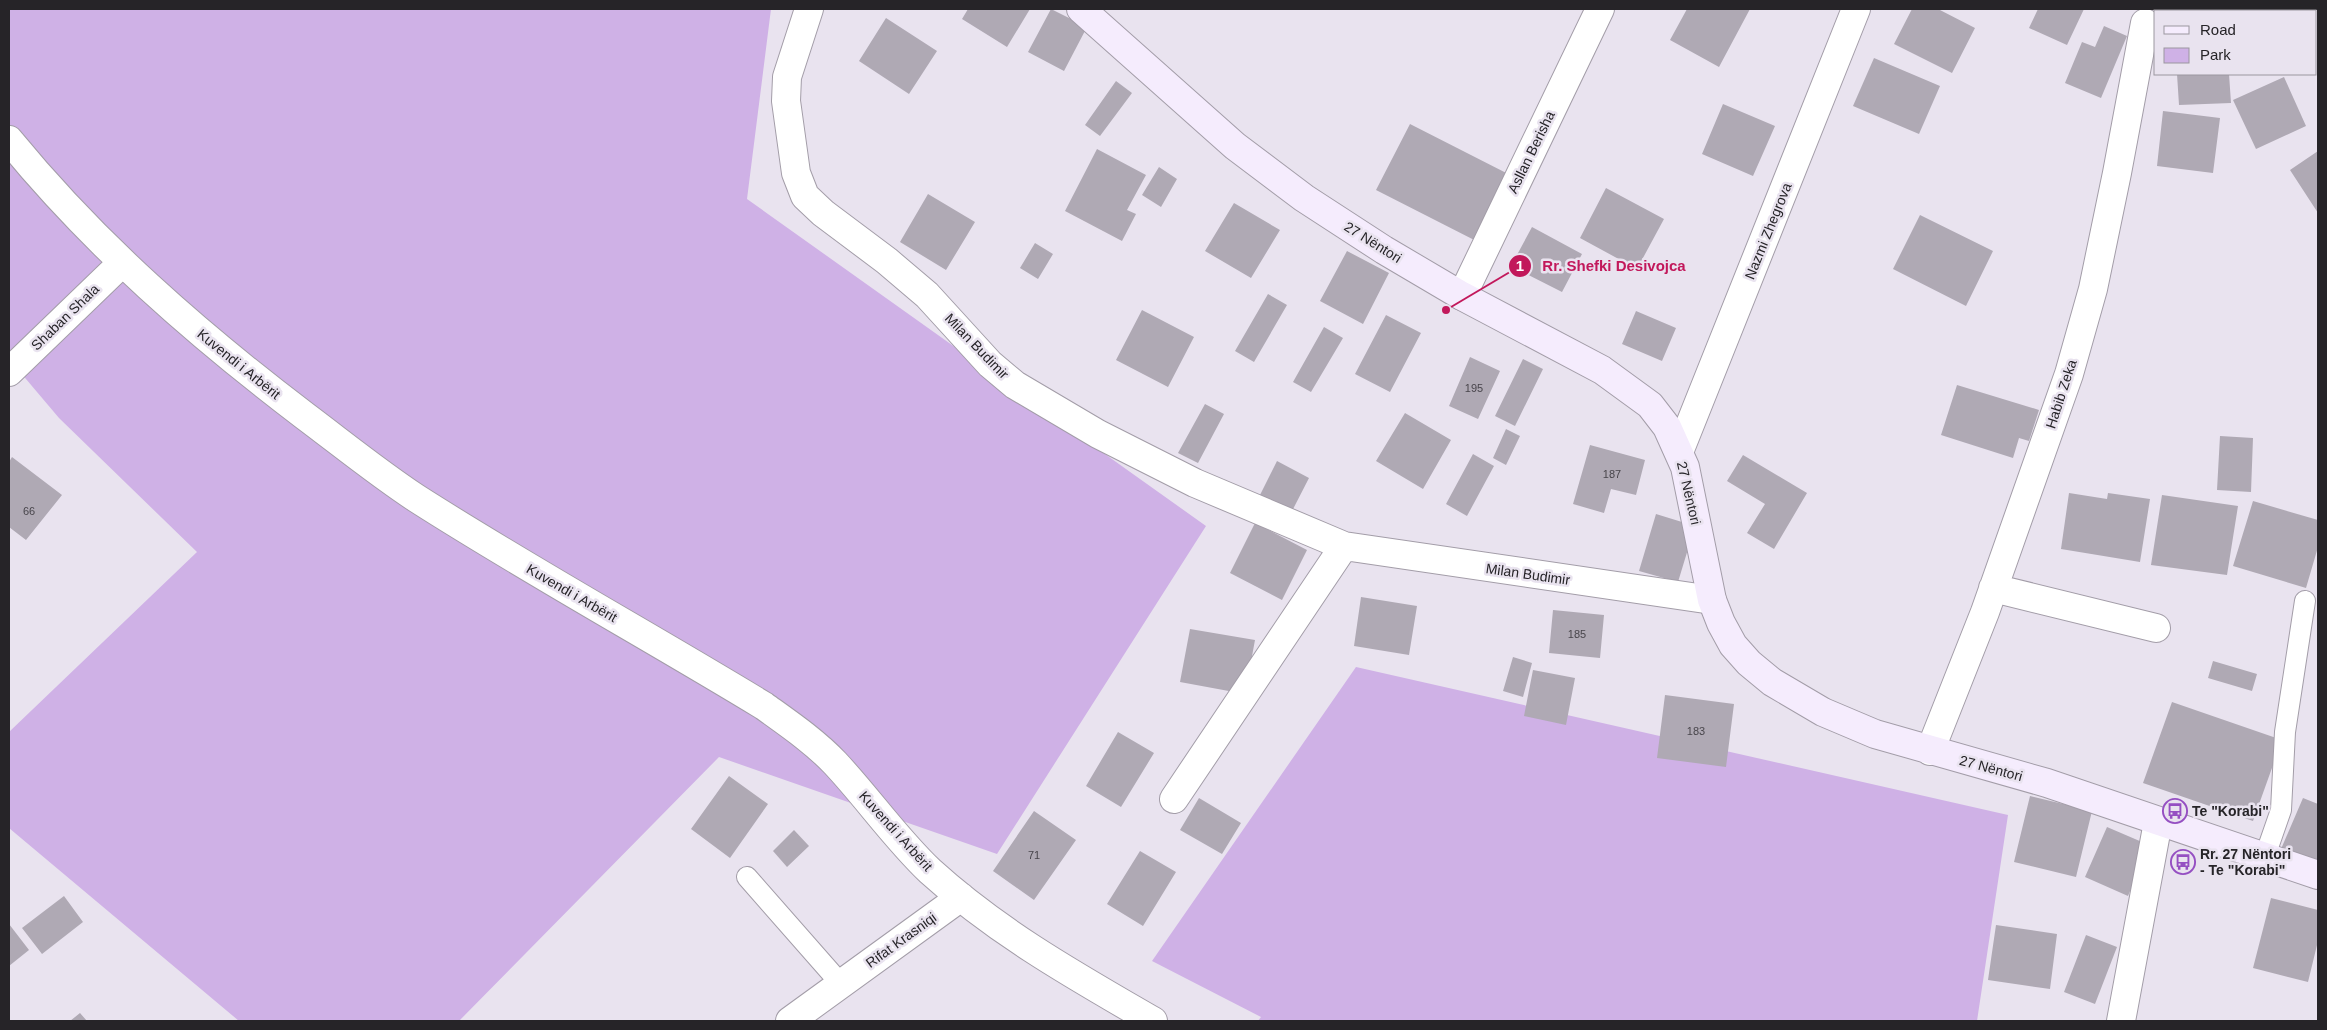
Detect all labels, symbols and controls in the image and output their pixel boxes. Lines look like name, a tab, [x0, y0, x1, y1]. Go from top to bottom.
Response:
legend	[2154, 10, 2317, 75]
text: Road	[2200, 21, 2236, 38]
text: Park	[2200, 46, 2231, 63]
street label: Asllan Berisha	[1504, 108, 1558, 196]
street label: Nazmi Zhegrova	[1741, 180, 1795, 282]
street label: 27 Nëntori	[1341, 218, 1405, 266]
callout: Rr. Shefki Desivojca	[1508, 251, 1696, 281]
text: 1	[1516, 257, 1524, 274]
text: Rr. Shefki Desivojca	[1542, 257, 1686, 274]
street label: Shaban Shala	[28, 281, 102, 353]
street label: Milan Budimir	[942, 310, 1012, 382]
street label: Kuvendi i Arbërit	[194, 326, 284, 402]
street label: Habib Zeka	[2042, 357, 2080, 431]
house number: 195	[1465, 382, 1483, 394]
street label: 27 Nëntori	[1674, 460, 1704, 526]
house number: 187	[1603, 468, 1621, 480]
house number: 66	[23, 505, 35, 517]
street label: Milan Budimir	[1485, 560, 1571, 588]
street label: Kuvendi i Arbërit	[524, 561, 620, 625]
house number: 185	[1568, 628, 1586, 640]
house number: 183	[1687, 725, 1705, 737]
street label: 27 Nëntori	[1958, 752, 2024, 784]
street label: Kuvendi i Arbërit	[856, 788, 936, 874]
bus stop icon: Te "Korabi"	[2162, 798, 2188, 824]
place label: Te "Korabi"	[2192, 803, 2269, 819]
place label: Rr. 27 Nëntori - Te "Korabi"	[2200, 846, 2291, 878]
house number: 71	[1028, 849, 1040, 861]
bus stop icon: Rr. 27 Nëntori - Te "Korabi"	[2170, 849, 2196, 875]
street label: Rifat Krasniqi	[863, 909, 939, 971]

